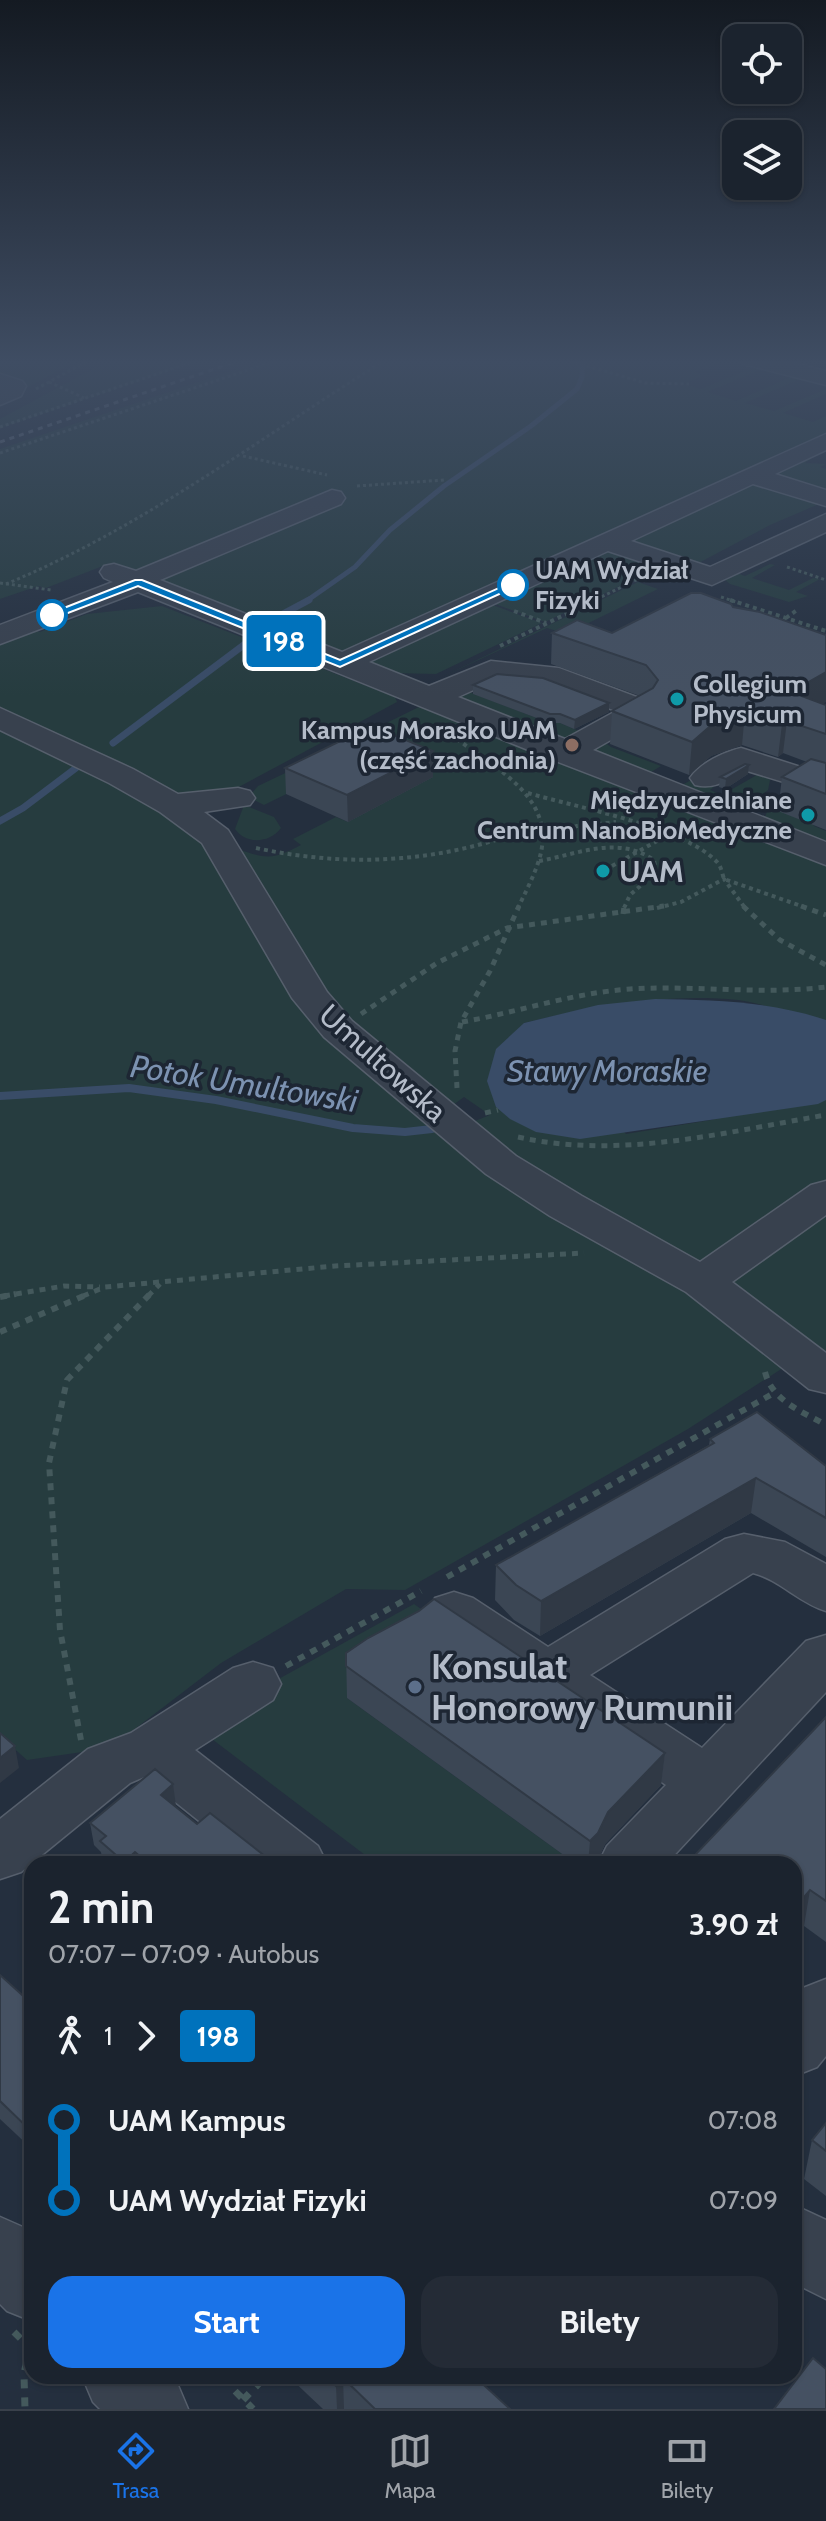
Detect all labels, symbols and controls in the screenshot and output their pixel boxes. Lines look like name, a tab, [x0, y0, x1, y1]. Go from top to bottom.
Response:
map controls	[722, 24, 802, 200]
button: locate	[722, 24, 802, 104]
button: layers	[722, 120, 802, 200]
place label: UAM Wydział Fizyki	[535, 554, 689, 616]
marker: UAM Wydział Fizyki	[498, 570, 528, 600]
unlabelled marker	[37, 600, 67, 630]
line badge: 198	[238, 615, 330, 667]
text: 198	[263, 624, 305, 658]
place label: Collegium Physicum	[693, 668, 807, 730]
marker: Collegium Physicum	[668, 690, 686, 708]
place label: Kampus Morasko UAM (część zachodnia)	[301, 714, 556, 776]
marker: Kampus Morasko UAM (część zachodnia)	[563, 736, 581, 754]
place label: Międzyuczelniane Centrum NanoBioMedyczne	[477, 784, 792, 846]
marker: Międzyuczelniane Centrum NanoBioMedyczne	[799, 806, 817, 824]
place label: UAM	[619, 853, 684, 890]
marker: UAM	[594, 862, 612, 880]
street label: Umultowska	[312, 996, 455, 1130]
water label: Potok Umultowski	[128, 1046, 362, 1120]
water label: Stawy Moraskie	[507, 1051, 707, 1090]
place label: Konsulat Honorowy Rumunii	[431, 1644, 733, 1729]
marker: Konsulat Honorowy Rumunii	[406, 1678, 424, 1696]
text: 2 min	[48, 1881, 154, 1934]
text: 3.90 zł	[689, 1906, 778, 1943]
text: 07:07 – 07:09 · Autobus	[48, 1938, 319, 1970]
icon: walk	[48, 2014, 92, 2058]
icon: forward	[124, 2014, 168, 2058]
text: 198	[196, 2019, 239, 2053]
text: 1	[104, 2020, 112, 2052]
text: UAM Kampus	[108, 2102, 286, 2139]
text: 07:08	[708, 2104, 778, 2136]
text: UAM Wydział Fizyki	[108, 2182, 367, 2219]
text: 07:09	[709, 2184, 778, 2216]
button: Start	[48, 2276, 405, 2368]
button: Bilety	[421, 2276, 778, 2368]
tab: Trasa	[113, 2429, 159, 2504]
tab: Mapa	[385, 2429, 436, 2504]
tab: Bilety	[661, 2429, 713, 2504]

